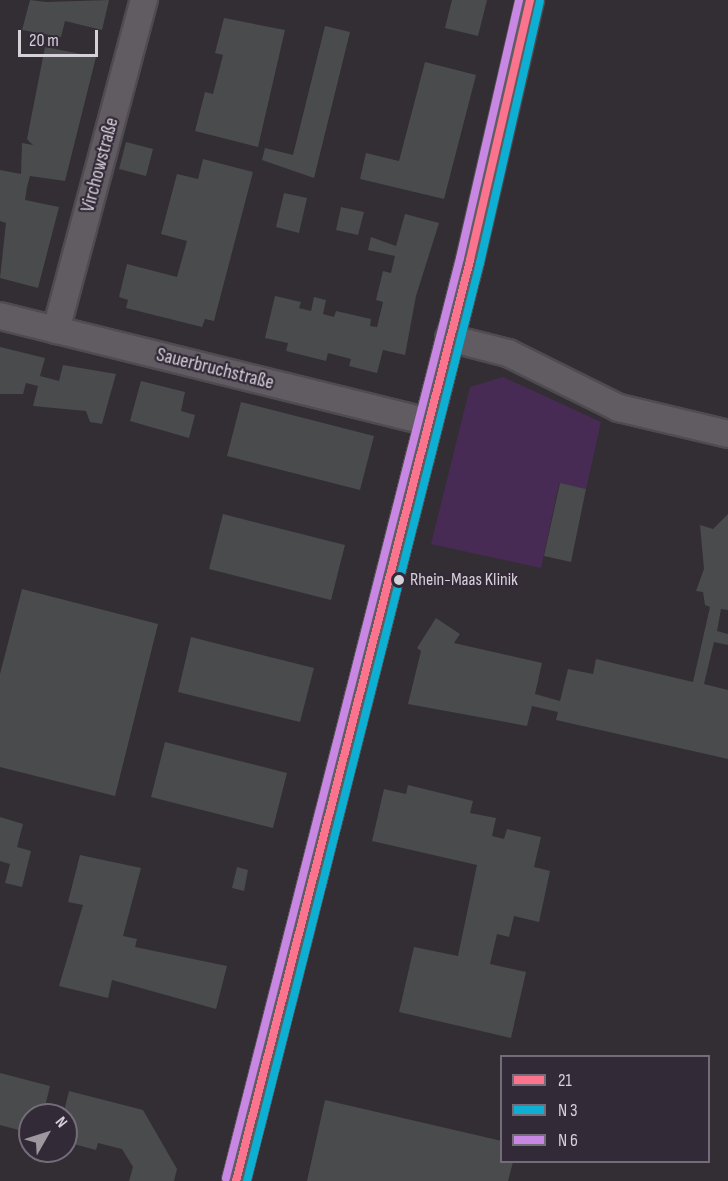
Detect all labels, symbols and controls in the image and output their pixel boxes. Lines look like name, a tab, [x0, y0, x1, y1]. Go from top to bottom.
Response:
scale bar	[21, 18, 100, 56]
text: 20 m	[29, 30, 59, 51]
street label: Virchowstraße	[76, 115, 124, 215]
street label: Sauerbruchstraße	[154, 343, 276, 395]
place label: Rhein-Maas Klinik	[410, 569, 518, 591]
marker: Rhein-Maas Klinik	[393, 574, 405, 586]
legend	[500, 1055, 710, 1163]
text: 21	[558, 1070, 572, 1091]
text: N 3	[558, 1100, 578, 1121]
north arrow	[18, 1103, 78, 1163]
text: N	[51, 1113, 71, 1132]
text: N 6	[558, 1130, 578, 1151]

